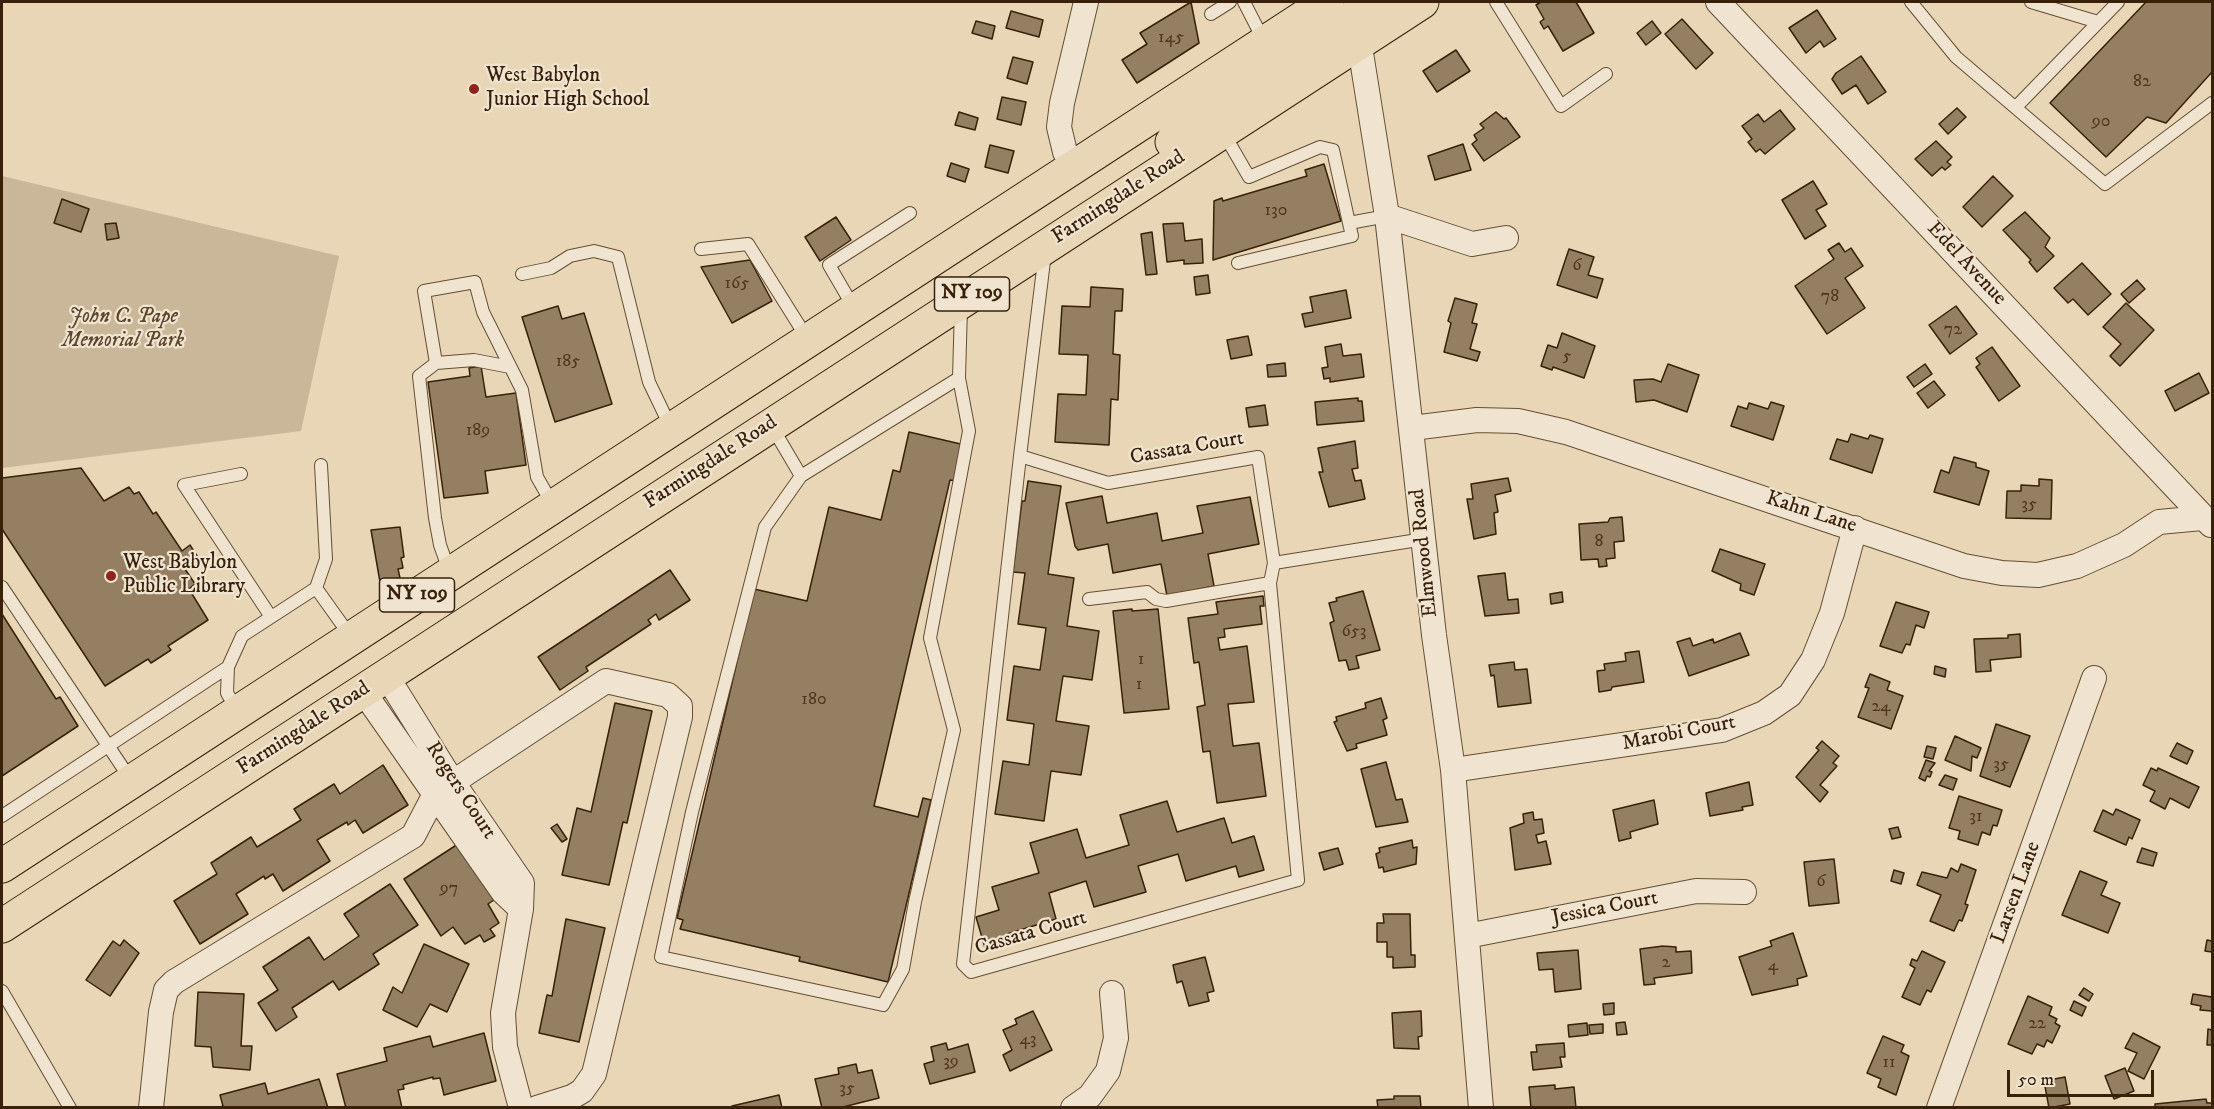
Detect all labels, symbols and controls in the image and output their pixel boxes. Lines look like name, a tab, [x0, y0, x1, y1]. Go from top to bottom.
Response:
house number: 145	[1158, 27, 1184, 49]
place label: West Babylon Junior High School	[486, 64, 649, 114]
house number: 82	[2133, 71, 2151, 93]
marker: West Babylon Junior High School	[467, 82, 481, 96]
house number: 90	[2092, 111, 2110, 133]
street label: Farmingdale Road	[1048, 146, 1190, 250]
house number: 130	[1264, 200, 1288, 222]
street label: Edel Avenue	[1921, 217, 2011, 311]
house number: 6	[1572, 255, 1582, 277]
house number: 165	[725, 273, 749, 295]
road number: NY 109	[934, 277, 1010, 311]
house number: 78	[1821, 286, 1839, 308]
park label: John C. Pape Memorial Park	[62, 305, 184, 355]
house number: 72	[1944, 319, 1962, 341]
house number: 5	[1563, 346, 1571, 368]
house number: 185	[556, 351, 580, 373]
street label: Farmingdale Road	[640, 411, 782, 515]
house number: 189	[466, 420, 490, 442]
street label: Cassata Court	[1128, 427, 1246, 471]
street label: Elmwood Road	[1406, 487, 1444, 619]
street label: Kahn Lane	[1762, 487, 1860, 539]
house number: 35	[2021, 494, 2037, 516]
house number: 8	[1594, 531, 1604, 553]
place label: West Babylon Public Library	[123, 551, 245, 601]
marker: West Babylon Public Library	[104, 569, 118, 583]
road number: NY 109	[380, 578, 454, 612]
house number: 653	[1341, 621, 1367, 643]
house number: 1	[1138, 649, 1144, 671]
house number: 1	[1136, 674, 1142, 696]
street label: Farmingdale Road	[233, 677, 375, 781]
house number: 180	[801, 689, 827, 711]
house number: 24	[1871, 696, 1891, 718]
street label: Marobi Court	[1620, 711, 1738, 757]
street label: Rogers Court	[419, 738, 501, 844]
house number: 35	[1993, 754, 2009, 776]
house number: 31	[1969, 806, 1983, 828]
street label: Larsen Lane	[1987, 839, 2047, 947]
house number: 6	[1816, 871, 1826, 893]
house number: 97	[440, 878, 458, 900]
street label: Jessica Court	[1550, 886, 1660, 932]
street label: Cassata Court	[972, 906, 1090, 962]
house number: 2	[1662, 952, 1670, 974]
house number: 4	[1768, 955, 1778, 977]
house number: 22	[2028, 1013, 2046, 1035]
house number: 43	[1019, 1029, 1037, 1051]
house number: 39	[943, 1051, 959, 1073]
house number: 11	[1882, 1052, 1896, 1074]
scale bar	[2010, 1058, 2157, 1096]
text: 50 m	[2018, 1069, 2054, 1091]
house number: 35	[839, 1078, 855, 1100]

